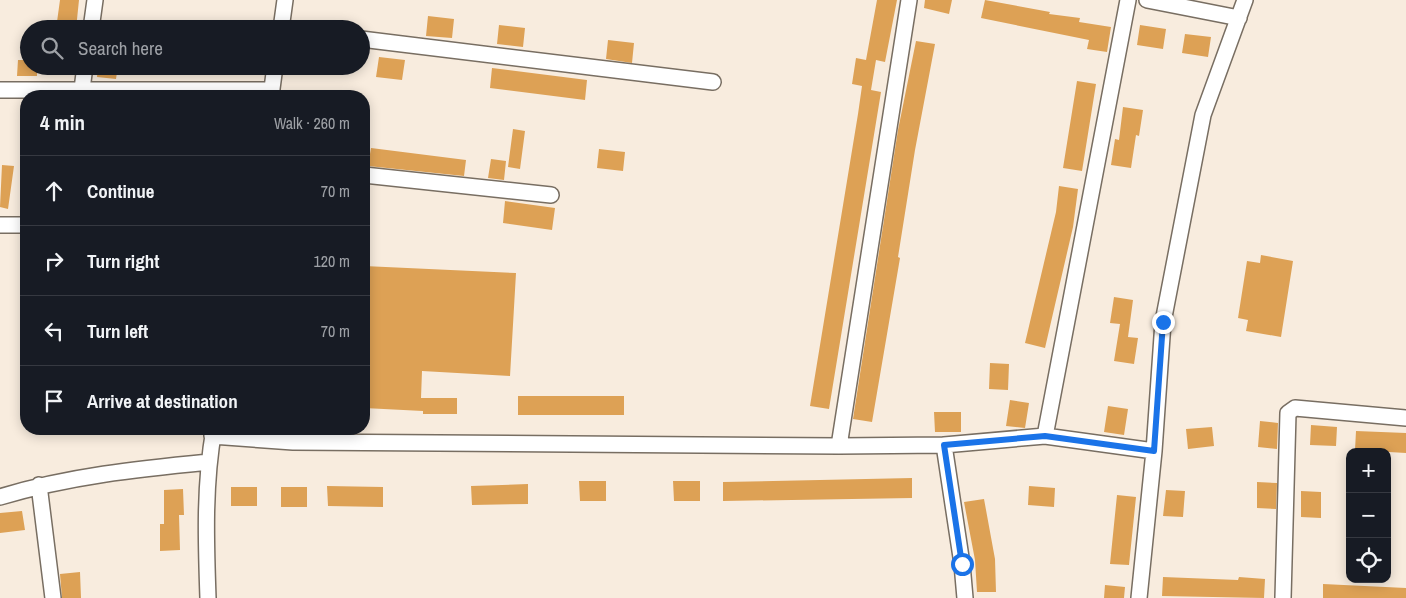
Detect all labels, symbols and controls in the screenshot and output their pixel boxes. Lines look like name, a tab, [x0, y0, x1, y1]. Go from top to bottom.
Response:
search box	[20, 20, 370, 75]
icon: search	[38, 34, 66, 62]
text: Search here	[78, 35, 163, 61]
text: 4 min	[40, 108, 85, 137]
text: Walk · 260 m	[274, 112, 350, 134]
icon: ahead	[40, 177, 68, 205]
text: Continue	[87, 178, 155, 204]
text: 70 m	[321, 180, 350, 202]
icon: right	[40, 247, 68, 275]
text: Turn right	[87, 248, 159, 274]
text: 120 m	[314, 250, 350, 272]
route end	[1152, 311, 1175, 334]
icon: left	[40, 317, 68, 345]
text: Turn left	[87, 318, 148, 344]
text: 70 m	[321, 320, 350, 342]
icon: arrive	[40, 387, 68, 415]
text: Arrive at destination	[87, 388, 238, 414]
map controls	[1346, 448, 1391, 583]
button: +	[1346, 448, 1391, 493]
button: −	[1346, 493, 1391, 538]
button: locate	[1346, 538, 1391, 583]
route start	[951, 553, 974, 576]

